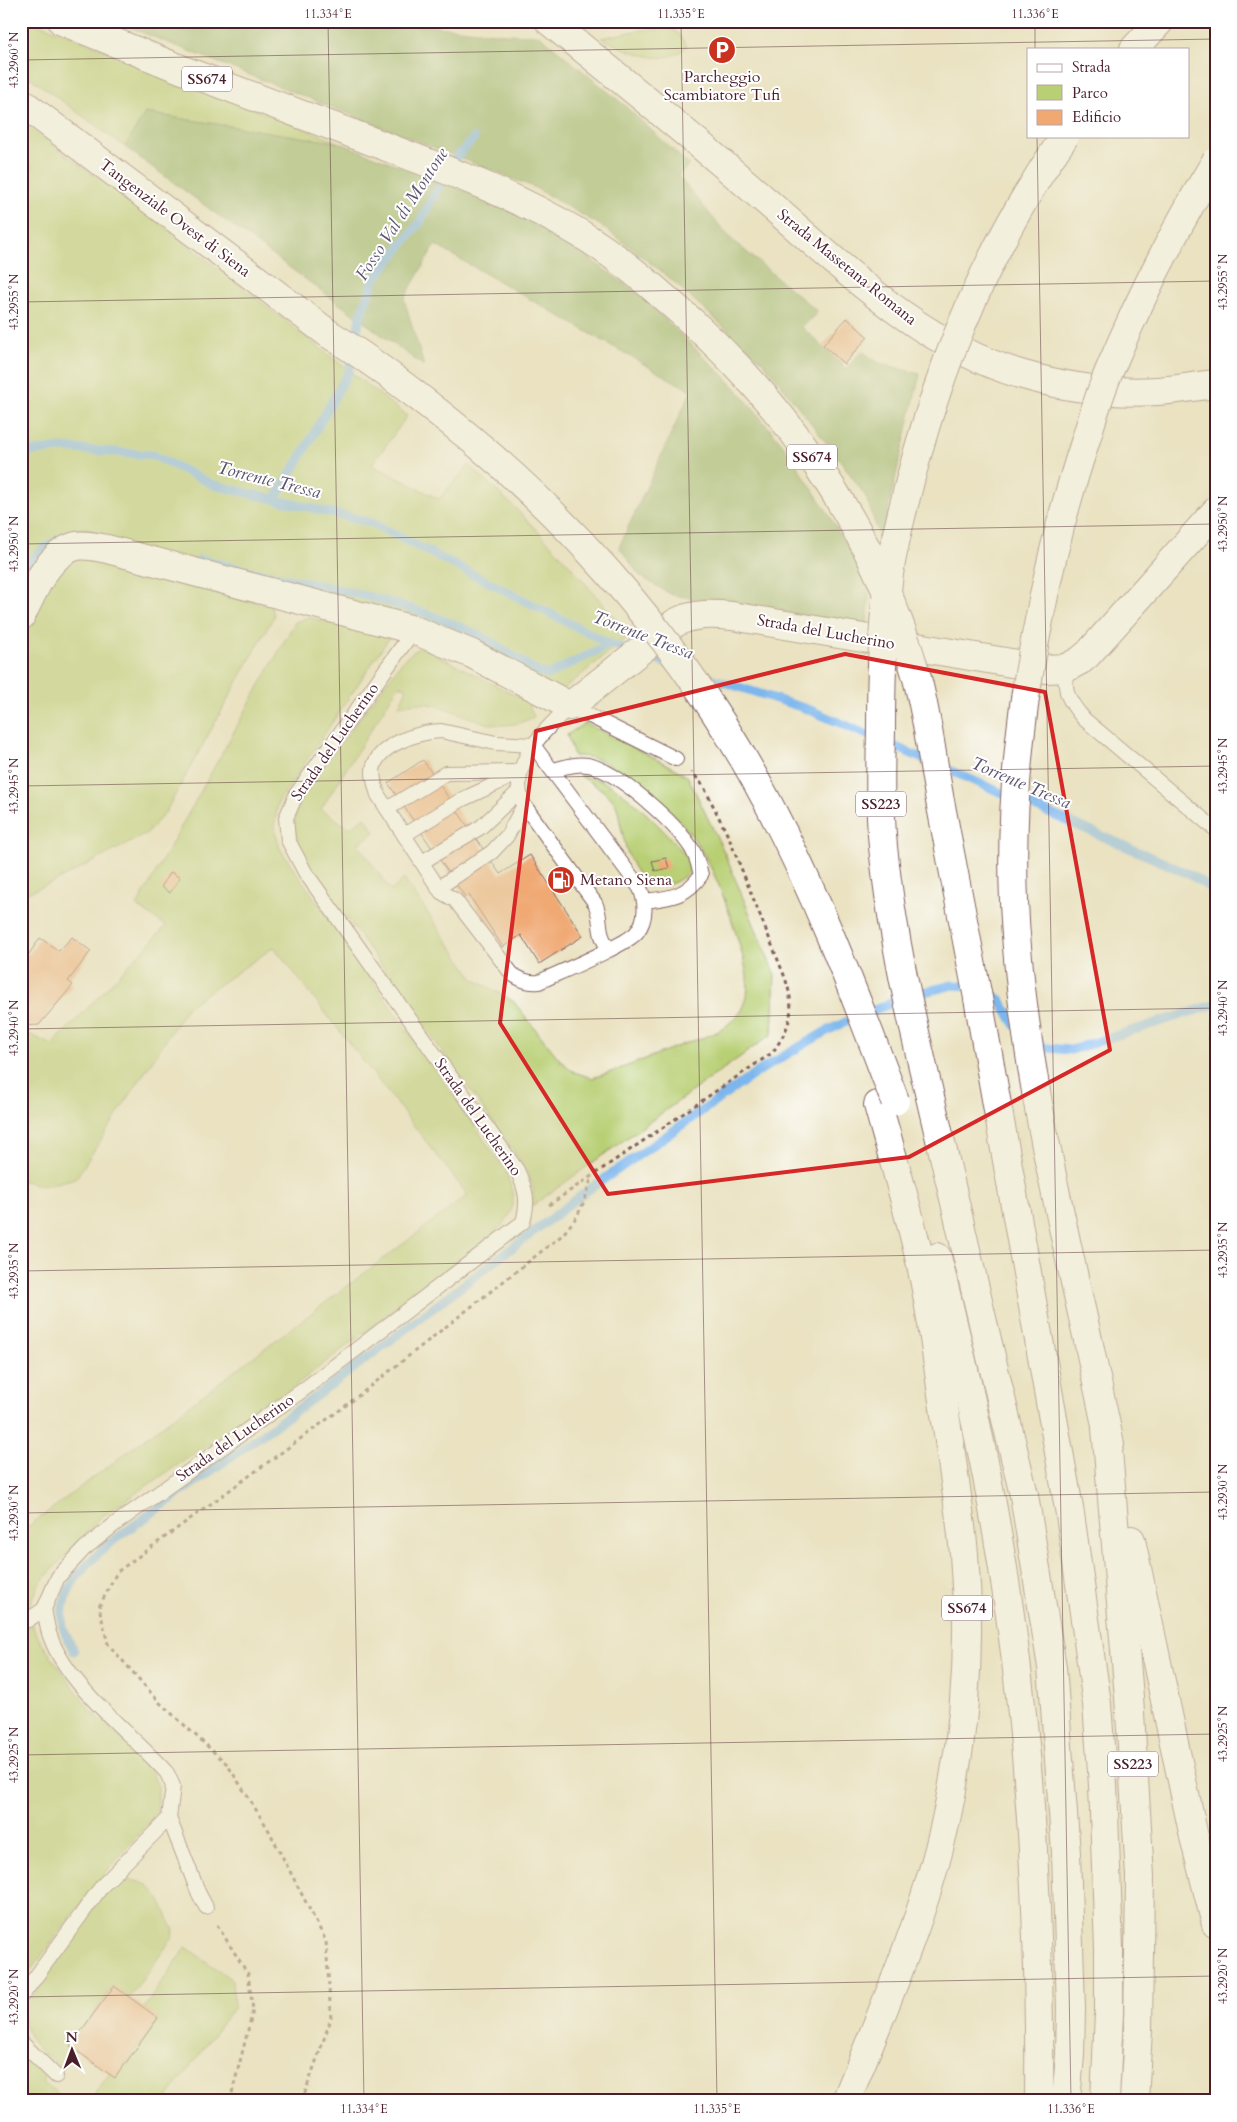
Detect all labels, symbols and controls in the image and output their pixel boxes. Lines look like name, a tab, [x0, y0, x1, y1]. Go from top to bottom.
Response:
text: 11.334°E	[304, 6, 352, 22]
text: 11.335°E	[657, 6, 705, 22]
text: 11.336°E	[1011, 6, 1059, 22]
text: 43.2960°N	[6, 31, 22, 88]
parking icon: Parcheggio Scambiatore Tufi	[707, 35, 737, 65]
legend	[1027, 48, 1190, 138]
text: Strada	[1072, 57, 1111, 77]
road number: SS674	[182, 66, 232, 92]
place label: Parcheggio Scambiatore Tufi	[664, 66, 780, 106]
text: Parco	[1072, 83, 1108, 103]
text: Edificio	[1072, 107, 1121, 127]
water label: Fosso Val di Montone	[350, 142, 455, 285]
street label: Tangenziale Ovest di Siena	[95, 154, 255, 282]
street label: Strada Massetana Romana	[772, 204, 922, 330]
text: 43.2955°N	[1215, 253, 1231, 310]
text: 43.2955°N	[6, 273, 22, 330]
road number: SS674	[787, 444, 837, 470]
water label: Torrente Tressa	[215, 455, 323, 505]
text: 43.2950°N	[1215, 495, 1231, 552]
text: 43.2950°N	[6, 515, 22, 572]
water label: Torrente Tressa	[589, 604, 697, 666]
street label: Strada del Lucherino	[755, 609, 897, 655]
street label: Strada del Lucherino	[286, 678, 384, 805]
text: 43.2945°N	[1215, 737, 1231, 794]
water label: Torrente Tressa	[967, 751, 1075, 815]
text: 43.2945°N	[6, 757, 22, 814]
road number: SS223	[856, 792, 906, 816]
fuel station icon: Metano Siena	[546, 865, 576, 895]
place label: Metano Siena	[580, 869, 672, 891]
text: 43.2940°N	[1215, 979, 1231, 1036]
text: 43.2940°N	[6, 999, 22, 1056]
street label: Strada del Lucherino	[429, 1054, 527, 1181]
text: 43.2935°N	[1215, 1221, 1231, 1278]
text: 43.2935°N	[6, 1242, 22, 1299]
street label: Strada del Lucherino	[172, 1389, 299, 1487]
text: 43.2930°N	[1215, 1463, 1231, 1520]
text: 43.2930°N	[6, 1484, 22, 1541]
road number: SS674	[942, 1596, 992, 1620]
text: 43.2925°N	[1215, 1705, 1231, 1762]
text: 43.2925°N	[6, 1726, 22, 1783]
road number: SS223	[1108, 1752, 1158, 1776]
text: 43.2920°N	[1215, 1947, 1231, 2004]
text: 43.2920°N	[6, 1968, 22, 2025]
north arrow	[48, 2024, 98, 2074]
text: N	[66, 2028, 78, 2047]
text: 11.334°E	[340, 2101, 388, 2117]
text: 11.335°E	[693, 2101, 741, 2117]
text: 11.336°E	[1047, 2101, 1095, 2117]

